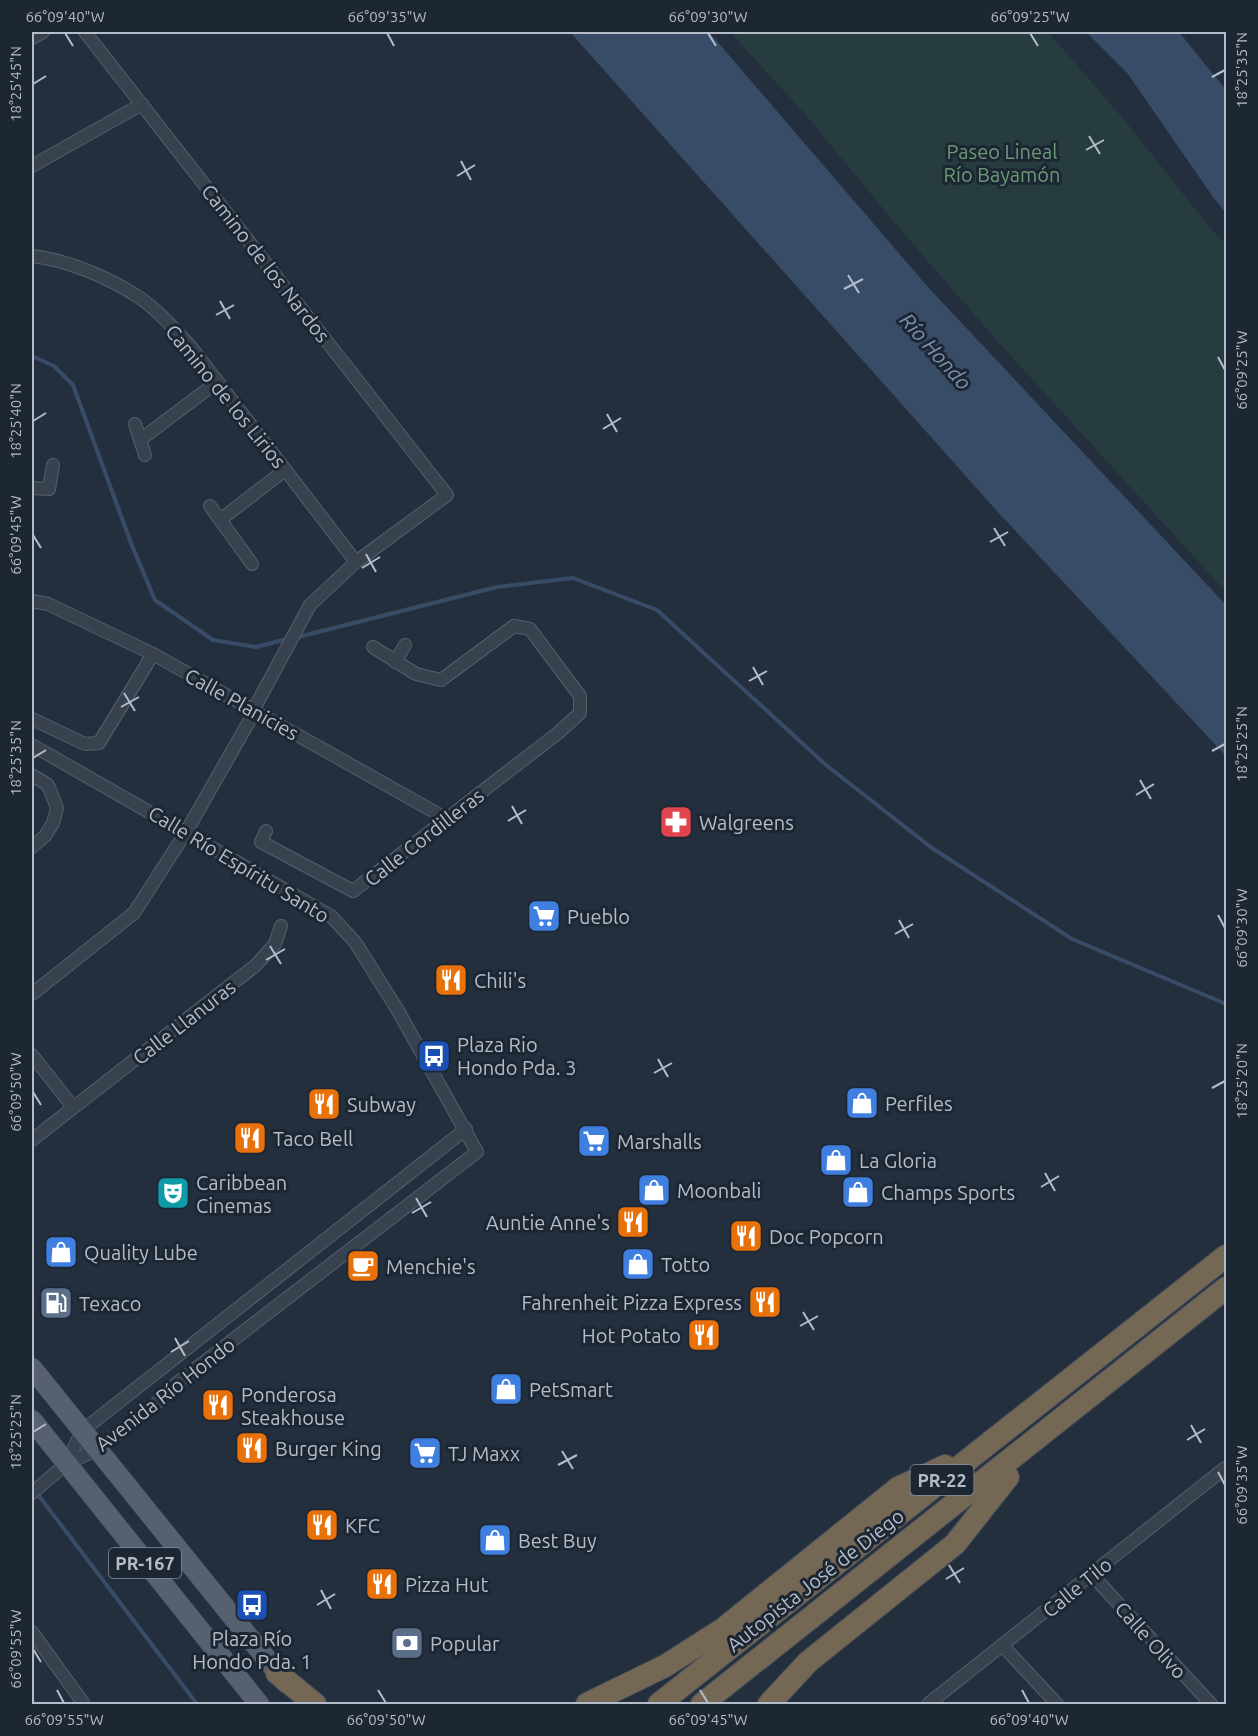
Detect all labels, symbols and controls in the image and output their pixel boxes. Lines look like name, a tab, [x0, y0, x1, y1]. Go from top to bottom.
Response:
text: 66°09'40"W	[25, 8, 105, 25]
text: 66°09'35"W	[347, 8, 427, 25]
text: 66°09'30"W	[668, 8, 748, 25]
text: 66°09'25"W	[990, 8, 1070, 25]
text: 18°25'35"N	[1233, 32, 1250, 108]
text: 18°25'45"N	[7, 46, 24, 122]
park label: Paseo Lineal Río Bayamón	[944, 140, 1060, 186]
street label: Camino de los Nardos	[197, 179, 335, 347]
water label: Río Hondo	[895, 308, 977, 394]
street label: Camino de los Lirios	[161, 320, 291, 472]
text: 66°09'25"W	[1233, 330, 1250, 410]
text: 18°25'40"N	[7, 383, 24, 459]
text: 66°09'45"W	[7, 495, 24, 575]
street label: Calle Planicies	[181, 663, 303, 745]
text: 18°25'25"N	[1233, 706, 1250, 782]
text: 18°25'35"N	[7, 720, 24, 796]
street label: Calle Cordilleras	[360, 783, 488, 891]
street label: Calle Río Espíritu Santo	[144, 801, 334, 927]
pharmacy icon: Walgreens	[658, 804, 694, 840]
place label: Walgreens	[699, 811, 794, 834]
text: 66°09'30"W	[1233, 888, 1250, 968]
supermarket icon: Pueblo	[526, 898, 562, 934]
place label: Pueblo	[567, 905, 630, 928]
restaurant icon: Chili's	[433, 962, 469, 998]
place label: Chili's	[474, 969, 526, 992]
street label: Calle Llanuras	[128, 975, 240, 1069]
place label: Plaza Rio Hondo Pda. 3	[457, 1033, 577, 1079]
bus stop icon: Plaza Rio Hondo Pda. 3	[416, 1038, 452, 1074]
text: 18°25'20"N	[1233, 1043, 1250, 1119]
text: 66°09'50"W	[7, 1052, 24, 1132]
shop icon: Perfiles	[844, 1085, 880, 1121]
restaurant icon: Subway	[306, 1086, 342, 1122]
place label: Perfiles	[885, 1092, 953, 1115]
place label: Subway	[347, 1093, 416, 1116]
restaurant icon: Taco Bell	[232, 1120, 268, 1156]
supermarket icon: Marshalls	[576, 1123, 612, 1159]
place label: Taco Bell	[273, 1127, 353, 1150]
place label: Marshalls	[617, 1130, 702, 1153]
shop icon: La Gloria	[818, 1142, 854, 1178]
place label: La Gloria	[859, 1149, 937, 1172]
place label: Caribbean Cinemas	[196, 1171, 287, 1217]
shop icon: Moonbali	[636, 1172, 672, 1208]
shop icon: Champs Sports	[840, 1174, 876, 1210]
theatre icon: Caribbean Cinemas	[155, 1175, 191, 1211]
place label: Moonbali	[677, 1179, 761, 1202]
place label: Champs Sports	[881, 1181, 1015, 1204]
restaurant icon: Auntie Anne's	[615, 1204, 651, 1240]
place label: Auntie Anne's	[486, 1211, 610, 1234]
restaurant icon: Doc Popcorn	[728, 1218, 764, 1254]
place label: Doc Popcorn	[769, 1225, 884, 1248]
shop icon: Quality Lube	[43, 1234, 79, 1270]
place label: Quality Lube	[84, 1241, 198, 1264]
shop icon: Totto	[620, 1246, 656, 1282]
cafe icon: Menchie's	[345, 1248, 381, 1284]
place label: Totto	[661, 1253, 710, 1276]
place label: Menchie's	[386, 1255, 476, 1278]
restaurant icon: Fahrenheit Pizza Express	[747, 1284, 783, 1320]
fuel station icon: Texaco	[38, 1285, 74, 1321]
place label: Fahrenheit Pizza Express	[522, 1291, 742, 1314]
place label: Texaco	[79, 1292, 141, 1315]
restaurant icon: Hot Potato	[686, 1317, 722, 1353]
place label: Hot Potato	[582, 1324, 681, 1347]
street label: Avenida Río Hondo	[91, 1332, 239, 1456]
shop icon: PetSmart	[488, 1371, 524, 1407]
place label: PetSmart	[529, 1378, 613, 1401]
place label: Ponderosa Steakhouse	[241, 1383, 345, 1429]
restaurant icon: Ponderosa Steakhouse	[200, 1387, 236, 1423]
text: 18°25'25"N	[7, 1394, 24, 1470]
restaurant icon: Burger King	[234, 1430, 270, 1466]
supermarket icon: TJ Maxx	[407, 1435, 443, 1471]
place label: Burger King	[275, 1437, 382, 1460]
place label: TJ Maxx	[448, 1442, 520, 1465]
text: 66°09'35"W	[1233, 1445, 1250, 1525]
road number: PR-22	[910, 1465, 974, 1495]
street label: Autopista José de Diego	[722, 1504, 908, 1656]
restaurant icon: KFC	[304, 1507, 340, 1543]
place label: KFC	[345, 1514, 380, 1537]
shop icon: Best Buy	[477, 1522, 513, 1558]
place label: Best Buy	[518, 1529, 597, 1552]
road number: PR-167	[109, 1548, 181, 1578]
street label: Calle Tilo	[1038, 1552, 1116, 1622]
restaurant icon: Pizza Hut	[364, 1566, 400, 1602]
place label: Pizza Hut	[405, 1573, 488, 1596]
bus stop icon: Plaza Río Hondo Pda. 1	[234, 1587, 270, 1623]
street label: Calle Olivo	[1110, 1597, 1192, 1683]
text: 66°09'55"W	[7, 1609, 24, 1689]
bank icon: Popular	[389, 1625, 425, 1661]
place label: Plaza Río Hondo Pda. 1	[192, 1627, 312, 1673]
place label: Popular	[430, 1632, 500, 1655]
text: 66°09'55"W	[24, 1711, 104, 1728]
text: 66°09'50"W	[346, 1711, 426, 1728]
text: 66°09'45"W	[668, 1711, 748, 1728]
text: 66°09'40"W	[989, 1711, 1069, 1728]

